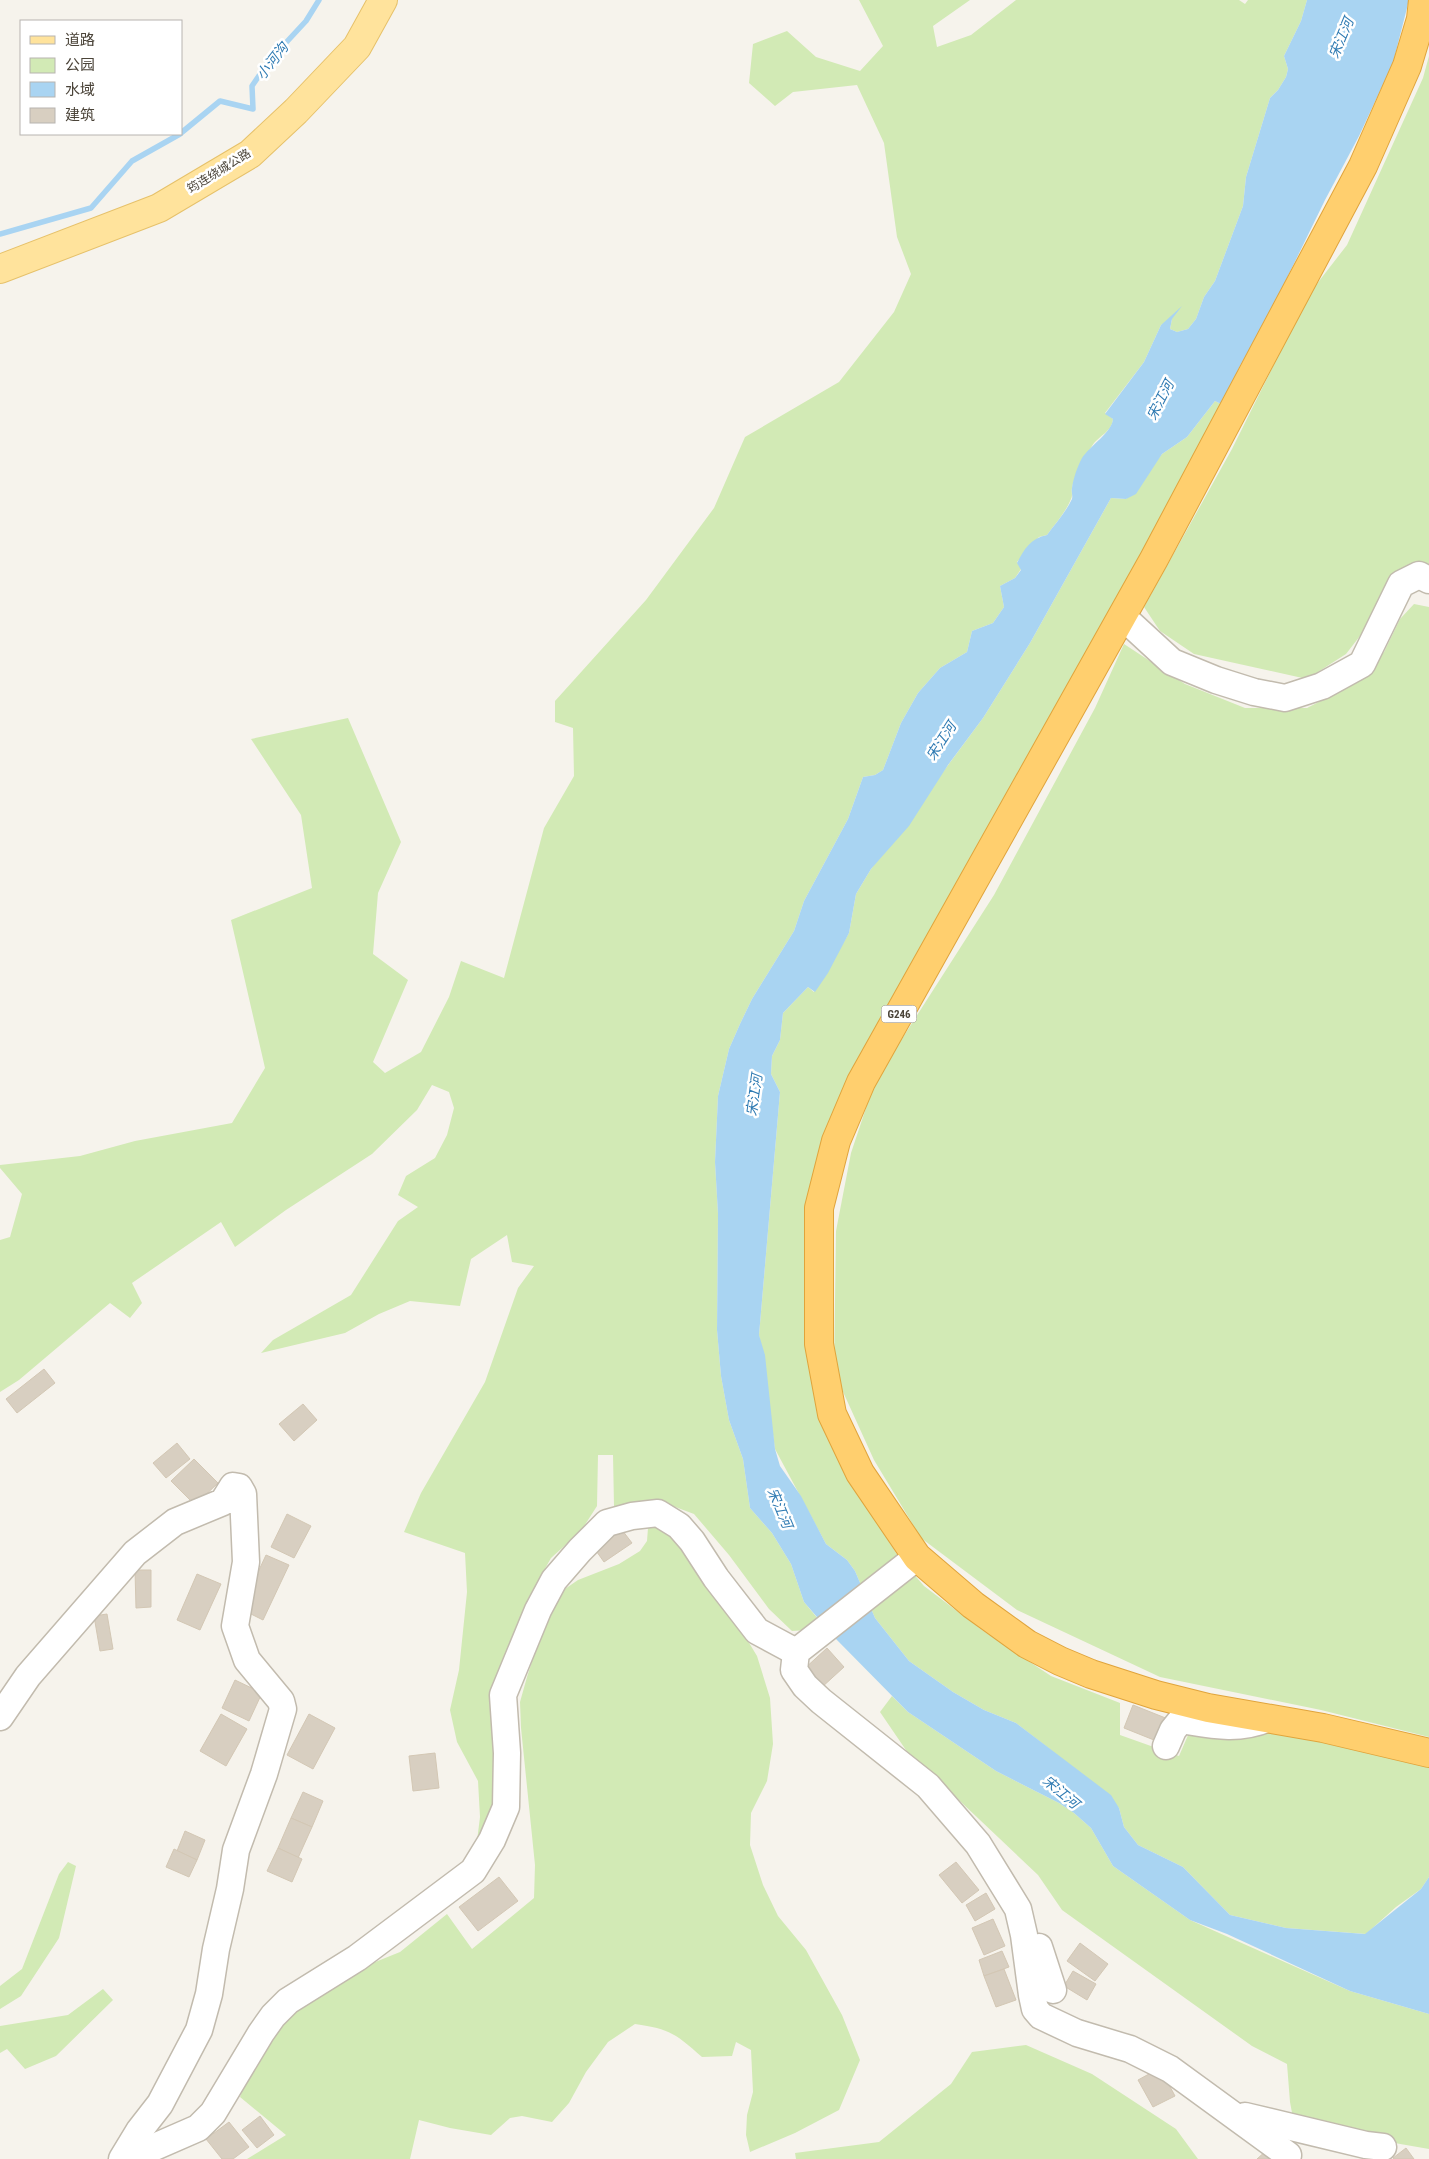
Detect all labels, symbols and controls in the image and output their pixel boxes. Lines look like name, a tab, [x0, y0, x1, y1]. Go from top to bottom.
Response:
water label: 宋江河	[1325, 13, 1358, 60]
legend	[20, 20, 182, 135]
text: 道路	[65, 31, 95, 49]
water label: 小河沟	[253, 38, 292, 82]
text: 公园	[65, 56, 95, 74]
text: 水域	[65, 81, 95, 99]
text: 建筑	[65, 106, 95, 124]
street label: 筠连绕城公路	[185, 146, 253, 196]
water label: 宋江河	[1143, 375, 1178, 422]
water label: 宋江河	[923, 717, 961, 763]
road number: G246	[882, 1006, 916, 1022]
water label: 宋江河	[743, 1070, 765, 1117]
water label: 宋江河	[764, 1486, 797, 1533]
water label: 宋江河	[1040, 1772, 1085, 1814]

